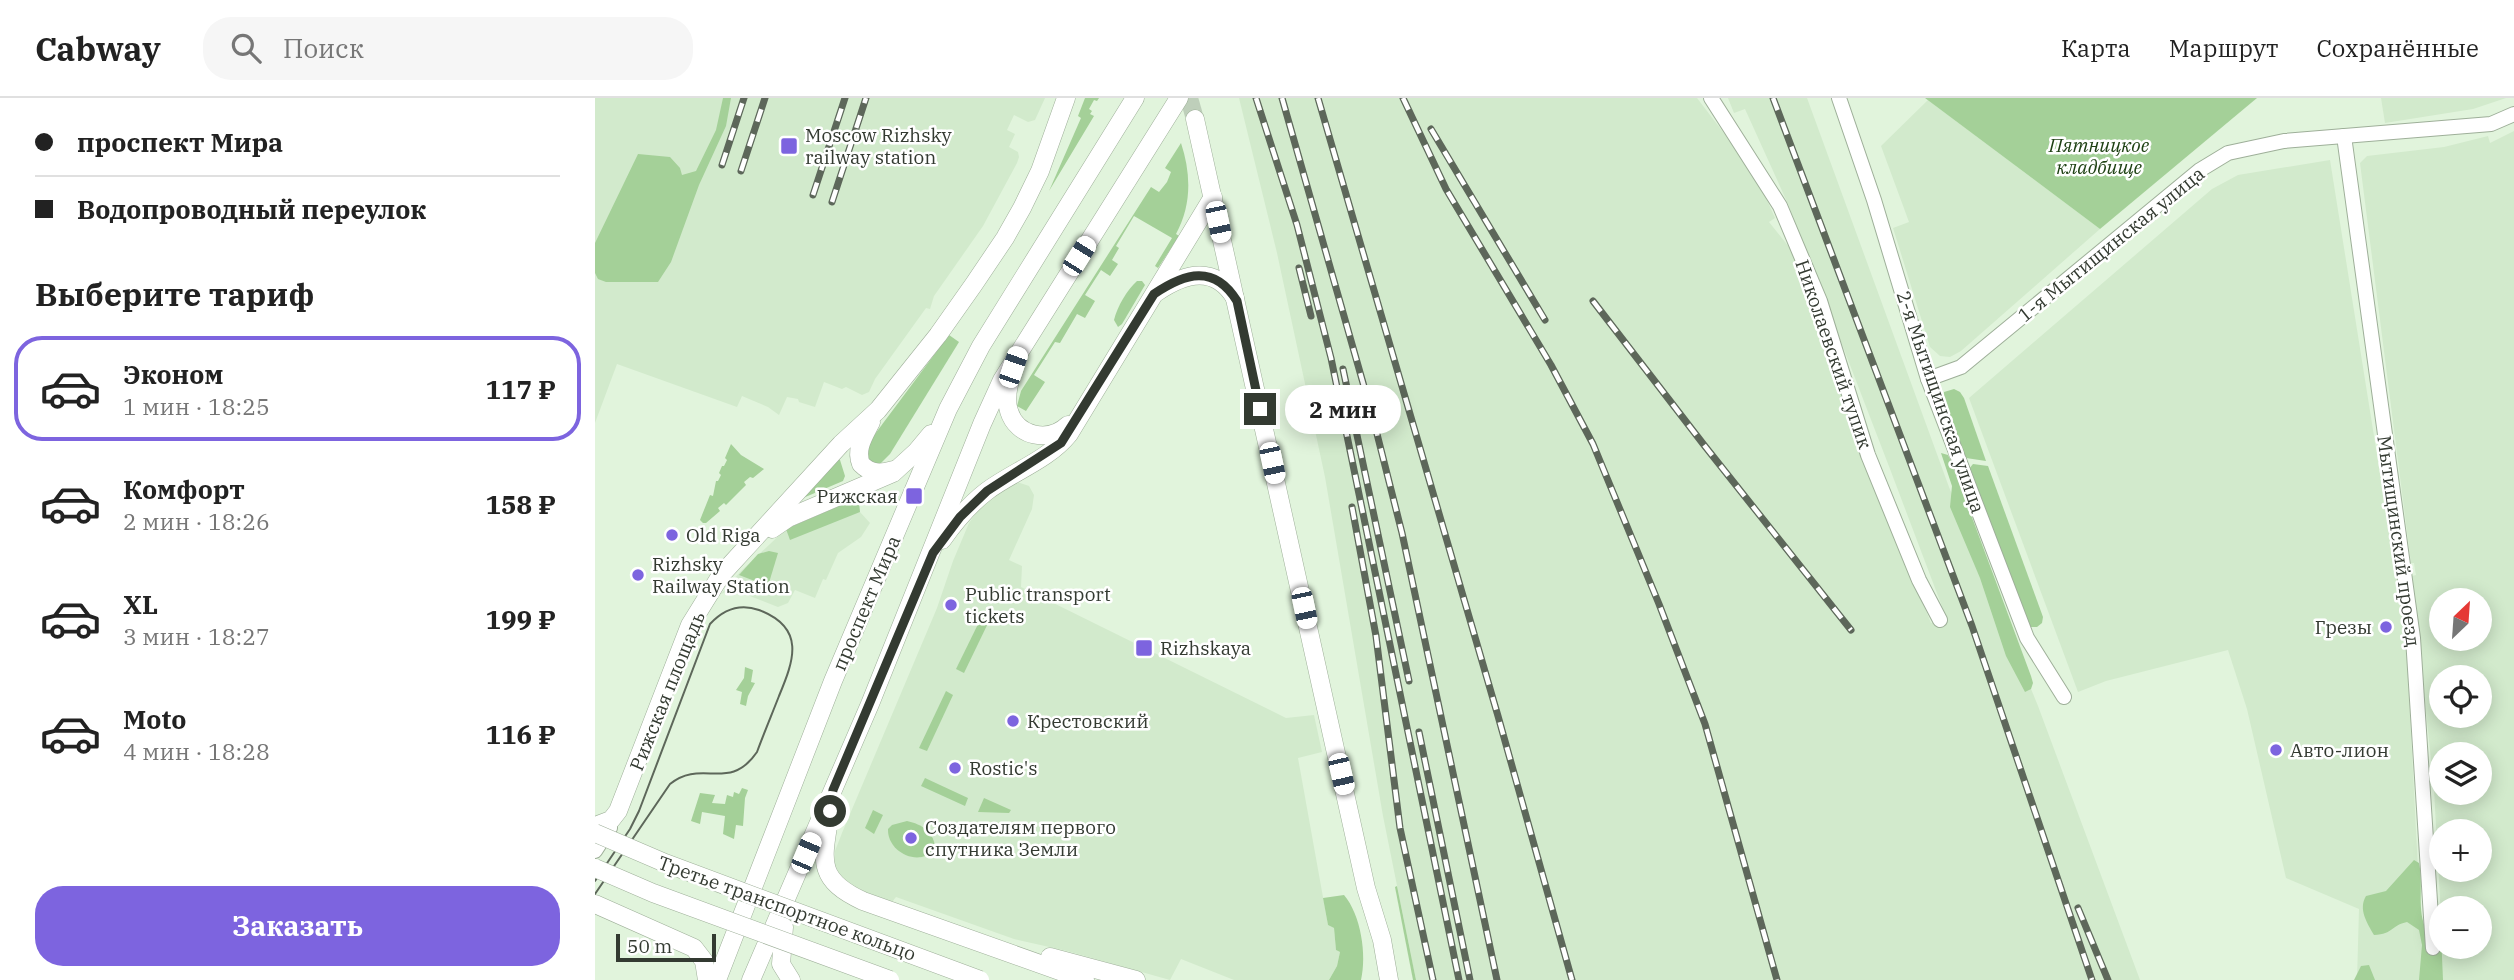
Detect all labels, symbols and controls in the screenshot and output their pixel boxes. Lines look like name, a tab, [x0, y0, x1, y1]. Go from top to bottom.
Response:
search box	[203, 17, 693, 80]
text: Cabway	[35, 27, 161, 70]
icon: search	[227, 29, 265, 67]
text: Поиск	[283, 31, 364, 65]
text: Карта	[2061, 32, 2131, 64]
text: Маршрут	[2169, 32, 2278, 64]
text: Сохранённые	[2316, 32, 2479, 64]
place label: Moscow Rizhsky railway station	[805, 123, 953, 169]
text: проспект Мира	[77, 125, 283, 159]
park label: Пятницкое кладбище	[2048, 133, 2150, 179]
marker: Moscow Rizhsky railway station	[779, 136, 799, 156]
street label: 1-я Мытищинская улица	[2013, 161, 2209, 327]
text: Водопроводный переулок	[77, 192, 426, 226]
car	[1204, 199, 1233, 245]
car	[1059, 233, 1100, 279]
street label: Николаевский тупик	[1790, 256, 1878, 452]
text: Выберите тариф	[35, 273, 315, 315]
street label: 2-я Мытищинская улица	[1892, 288, 1990, 516]
car	[997, 344, 1030, 390]
icon: car	[39, 357, 102, 420]
text: Эконом	[123, 357, 224, 391]
text: 117 ₽	[485, 372, 556, 406]
callout: 2 мин	[1285, 384, 1400, 434]
text: 1 мин · 18:25	[123, 391, 270, 421]
route end	[1244, 393, 1276, 425]
text: 2 мин	[1309, 394, 1377, 424]
street label: Мытищинский проезд	[2372, 434, 2426, 648]
car	[1258, 440, 1287, 486]
icon: car	[39, 472, 102, 535]
text: Комфорт	[123, 472, 245, 506]
place label: Рижская	[816, 484, 898, 508]
marker: Рижская	[904, 486, 924, 506]
text: 158 ₽	[485, 487, 556, 521]
text: 2 мин · 18:26	[123, 506, 270, 536]
place label: Old Riga	[686, 523, 761, 547]
marker: Old Riga	[664, 527, 680, 543]
street label: проспект Мира	[827, 532, 905, 674]
place label: Rizhsky Railway Station	[652, 552, 790, 598]
marker: Rizhsky Railway Station	[630, 567, 646, 583]
place label: Public transport tickets	[965, 582, 1111, 628]
car	[1290, 585, 1319, 631]
icon: car	[39, 587, 102, 650]
text: XL	[123, 587, 158, 621]
north arrow	[2429, 588, 2492, 651]
map controls	[2429, 588, 2492, 959]
marker: Public transport tickets	[943, 597, 959, 613]
text: 199 ₽	[485, 602, 556, 636]
street label: Рижская площадь	[624, 608, 710, 774]
place label: Грезы	[2315, 615, 2372, 639]
marker: Грезы	[2378, 619, 2394, 635]
text: 3 мин · 18:27	[123, 621, 270, 651]
place label: Rizhskaya	[1160, 636, 1251, 660]
marker: Rizhskaya	[1134, 638, 1154, 658]
button: locate	[2429, 665, 2492, 728]
icon: car	[39, 702, 102, 765]
text: Moto	[123, 702, 186, 736]
place label: Крестовский	[1027, 709, 1149, 733]
marker: Крестовский	[1005, 713, 1021, 729]
text: 116 ₽	[485, 717, 556, 751]
text: 4 мин · 18:28	[123, 736, 270, 766]
place label: Авто-лион	[2290, 738, 2389, 762]
marker: Авто-лион	[2268, 742, 2284, 758]
button: layers	[2429, 742, 2492, 805]
car	[1327, 751, 1356, 797]
place label: Rostic's	[969, 756, 1038, 780]
marker: Rostic's	[947, 760, 963, 776]
route start	[814, 795, 846, 827]
place label: Создателям первого спутника Земли	[925, 815, 1116, 861]
button: +	[2429, 819, 2492, 882]
car	[789, 830, 824, 876]
marker: Создателям первого спутника Земли	[903, 830, 919, 846]
street label: Третье транспортное кольцо	[655, 850, 919, 966]
button: Заказать	[35, 886, 560, 966]
button: −	[2429, 896, 2492, 959]
scale bar	[616, 931, 716, 963]
text: 50 m	[627, 934, 672, 958]

